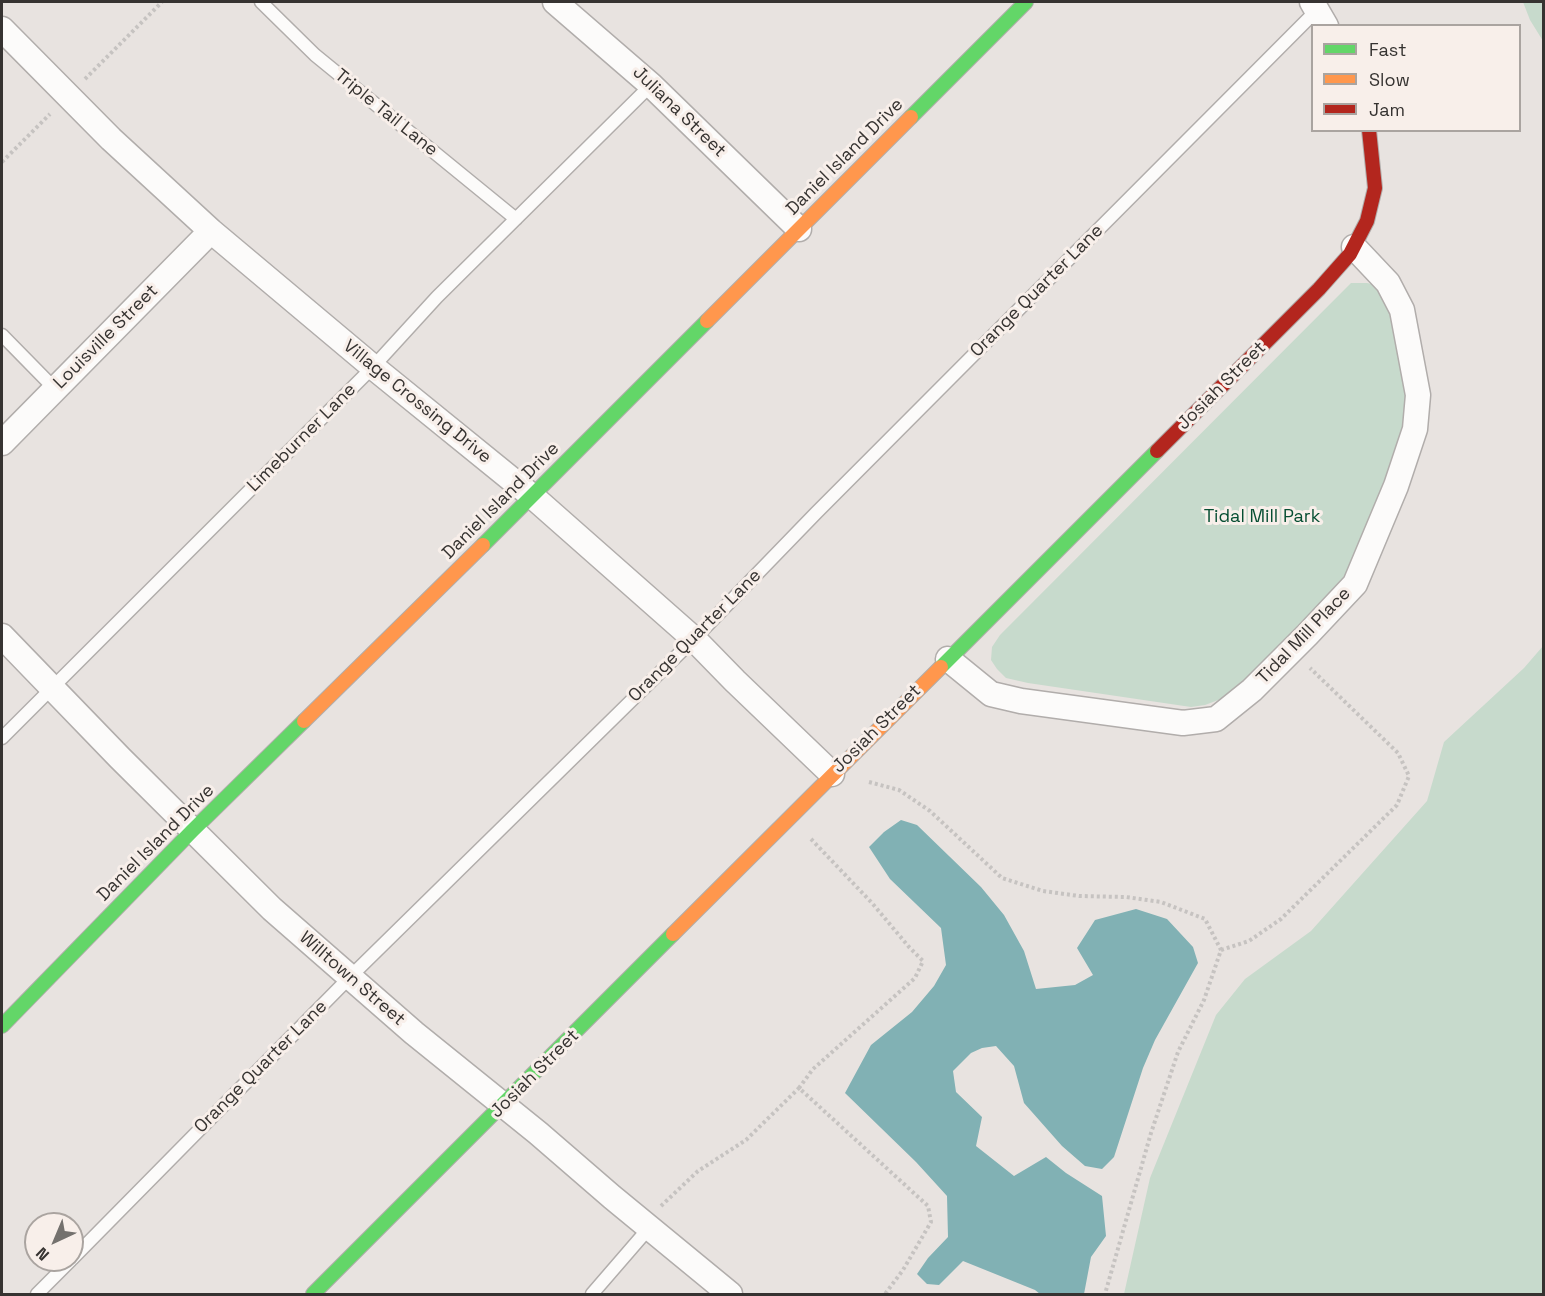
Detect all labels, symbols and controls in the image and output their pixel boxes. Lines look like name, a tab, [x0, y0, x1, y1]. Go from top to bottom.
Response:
legend	[1311, 24, 1521, 132]
text: Fast	[1369, 38, 1406, 61]
street label: Juliana Street	[628, 62, 730, 162]
street label: Triple Tail Lane	[330, 65, 442, 161]
text: Slow	[1369, 68, 1410, 91]
street label: Daniel Island Drive	[782, 94, 908, 220]
text: Jam	[1369, 98, 1405, 121]
street label: Orange Quarter Lane	[966, 220, 1108, 362]
street label: Louisville Street	[49, 280, 163, 394]
street label: Village Crossing Drive	[339, 336, 495, 468]
street label: Josiah Street	[1173, 337, 1271, 435]
street label: Limeburner Lane	[243, 379, 361, 497]
street label: Daniel Island Drive	[438, 438, 564, 564]
park label: Tidal Mill Park	[1204, 506, 1320, 528]
street label: Orange Quarter Lane	[624, 565, 766, 707]
street label: Tidal Mill Place	[1252, 583, 1356, 689]
street label: Josiah Street	[828, 680, 926, 778]
street label: Daniel Island Drive	[93, 780, 219, 906]
street label: Willtown Street	[295, 927, 409, 1031]
street label: Orange Quarter Lane	[190, 996, 332, 1138]
street label: Josiah Street	[486, 1025, 584, 1123]
north arrow	[24, 1212, 84, 1272]
text: N	[31, 1243, 54, 1265]

